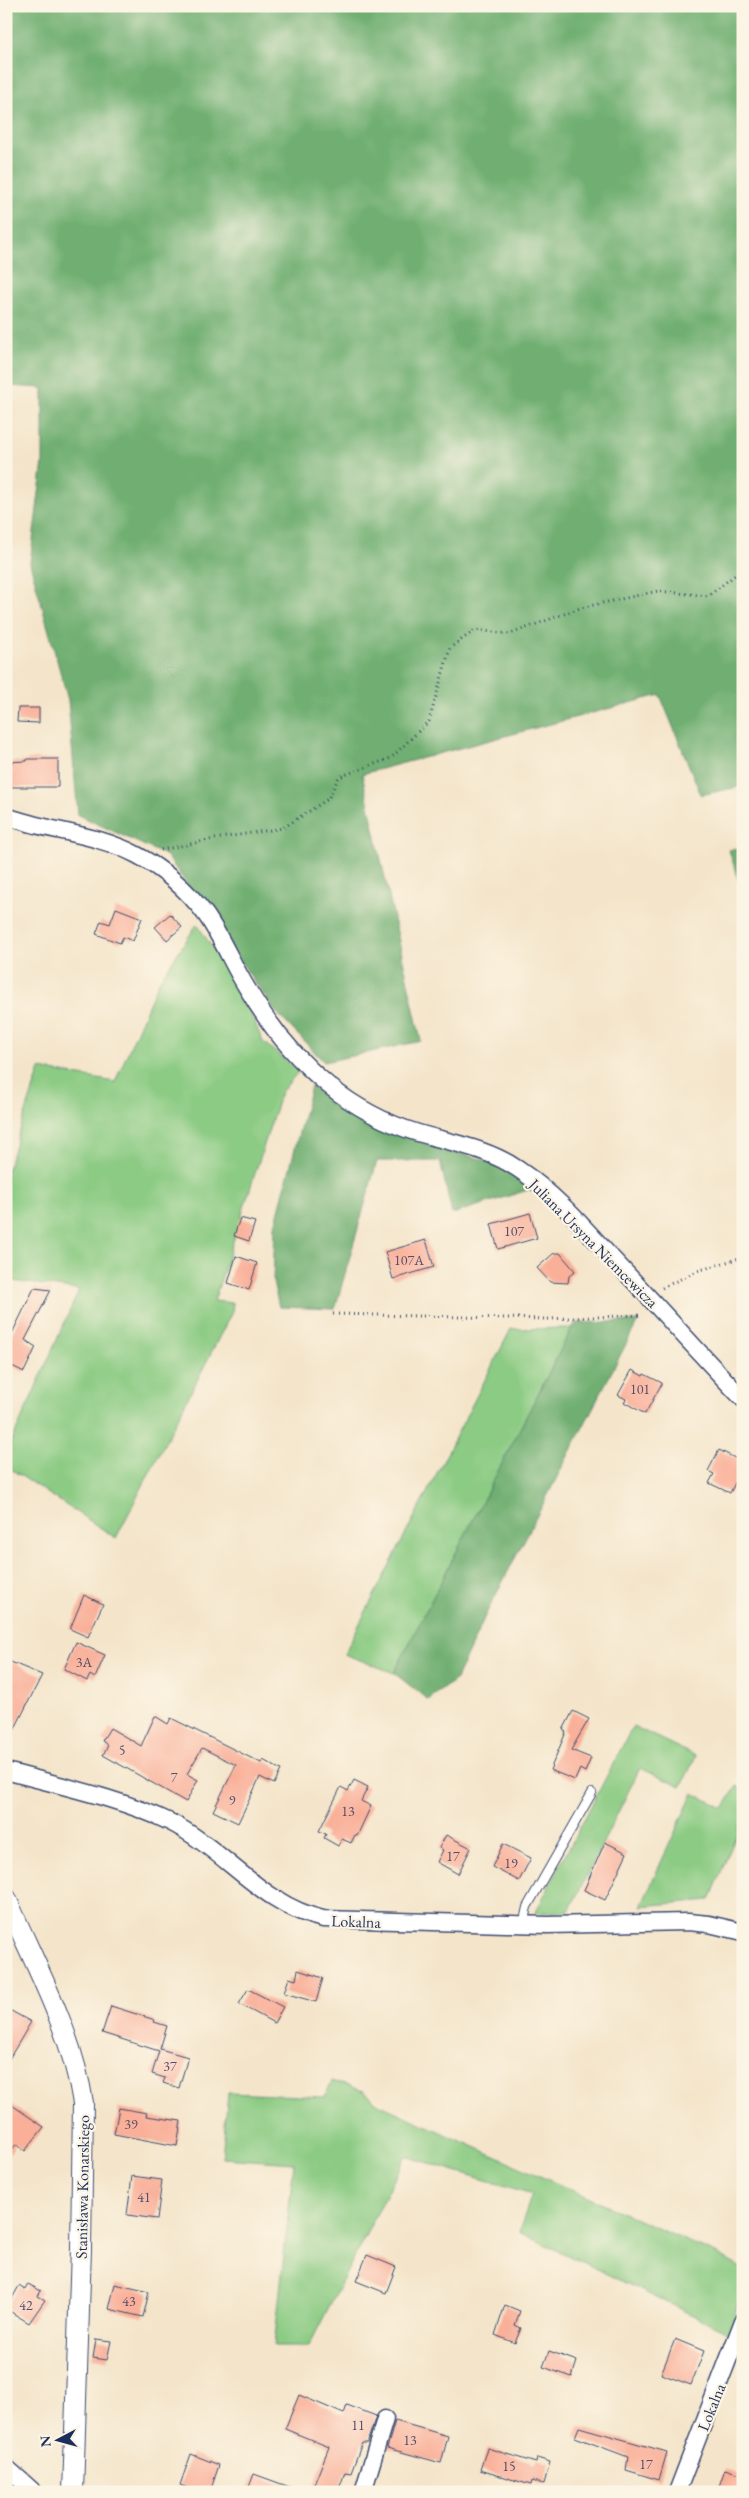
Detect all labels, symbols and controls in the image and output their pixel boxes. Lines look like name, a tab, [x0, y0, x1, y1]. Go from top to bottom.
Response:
street label: Juliana Ursyna Niemcewicza	[523, 1173, 663, 1313]
house number: 107	[504, 1222, 524, 1240]
house number: 107A	[394, 1251, 424, 1269]
house number: 101	[630, 1380, 650, 1398]
house number: 3A	[76, 1653, 93, 1671]
house number: 5	[119, 1741, 125, 1759]
house number: 7	[171, 1768, 178, 1786]
house number: 9	[229, 1791, 236, 1809]
house number: 13	[341, 1802, 355, 1820]
house number: 17	[446, 1847, 460, 1865]
house number: 19	[504, 1854, 518, 1872]
street label: Lokalna	[331, 1910, 382, 1933]
house number: 37	[163, 2057, 177, 2075]
street label: Stanisława Konarskiego	[71, 2115, 94, 2259]
house number: 39	[124, 2115, 138, 2133]
house number: 41	[137, 2188, 151, 2206]
house number: 43	[122, 2292, 136, 2310]
house number: 42	[19, 2296, 33, 2314]
street label: Lokalna	[692, 2380, 731, 2434]
north arrow	[32, 2416, 82, 2466]
house number: 11	[351, 2416, 365, 2434]
house number: 13	[403, 2431, 417, 2449]
text: N	[35, 2434, 55, 2448]
house number: 17	[639, 2455, 653, 2473]
house number: 15	[502, 2457, 516, 2475]

